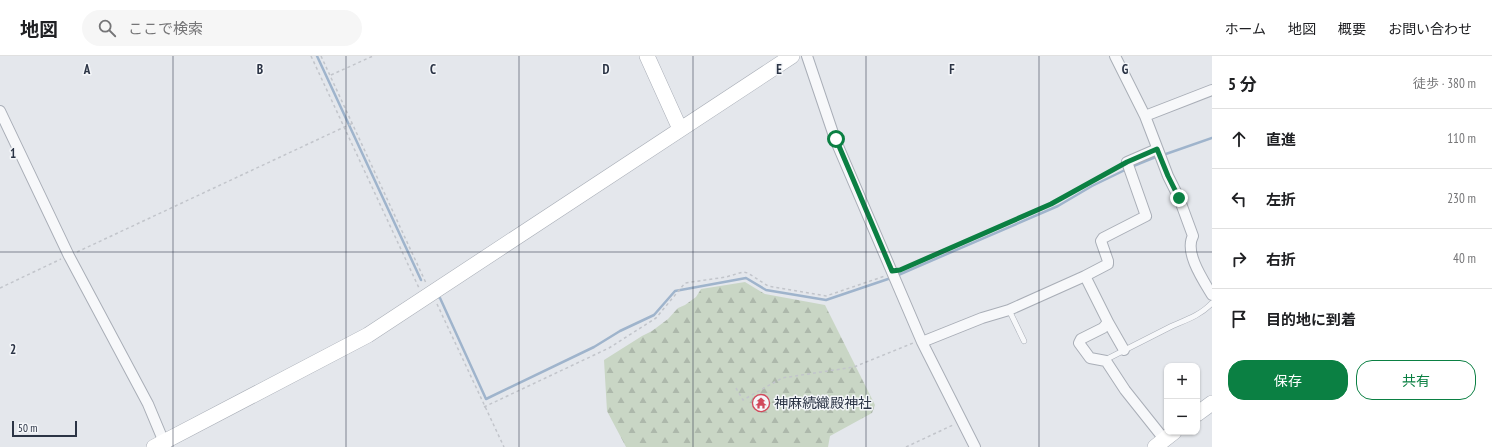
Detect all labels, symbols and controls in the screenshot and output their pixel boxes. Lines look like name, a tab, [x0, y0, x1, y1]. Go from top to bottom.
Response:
search box	[82, 10, 362, 46]
text: 地図	[20, 17, 58, 41]
icon: search	[96, 17, 118, 39]
text: ここで検索	[128, 19, 203, 38]
text: ホーム	[1224, 20, 1266, 38]
text: 地図	[1288, 20, 1316, 38]
text: 概要	[1338, 20, 1366, 38]
text: お問い合わせ	[1388, 20, 1472, 38]
text: A	[83, 61, 91, 78]
text: B	[257, 61, 263, 78]
text: C	[430, 61, 436, 78]
text: D	[603, 61, 610, 78]
text: E	[776, 61, 782, 78]
text: F	[949, 61, 955, 78]
text: G	[1122, 61, 1129, 78]
text: 5 分	[1228, 73, 1257, 95]
text: 徒歩 · 380 m	[1413, 75, 1476, 92]
icon: ahead	[1228, 128, 1250, 150]
route start	[827, 130, 845, 148]
text: 直進	[1266, 130, 1296, 149]
text: 110 m	[1447, 130, 1476, 147]
text: 1	[10, 145, 16, 162]
icon: left	[1228, 188, 1250, 210]
route end	[1170, 189, 1188, 207]
text: 左折	[1266, 190, 1296, 209]
text: 230 m	[1447, 190, 1476, 207]
icon: right	[1228, 248, 1250, 270]
text: 右折	[1266, 250, 1296, 269]
text: 40 m	[1453, 250, 1476, 267]
icon: arrive	[1228, 308, 1250, 330]
text: 目的地に到着	[1266, 310, 1356, 329]
text: 2	[10, 341, 16, 358]
button: 保存	[1228, 360, 1348, 400]
button: 共有	[1356, 360, 1476, 400]
map controls	[1164, 363, 1200, 435]
button: +	[1164, 363, 1200, 399]
temple icon: 神麻続織殿神社	[751, 393, 771, 413]
place label: 神麻続織殿神社	[774, 394, 872, 412]
button: −	[1164, 399, 1200, 435]
scale bar	[12, 419, 77, 438]
text: 50 m	[18, 421, 37, 435]

